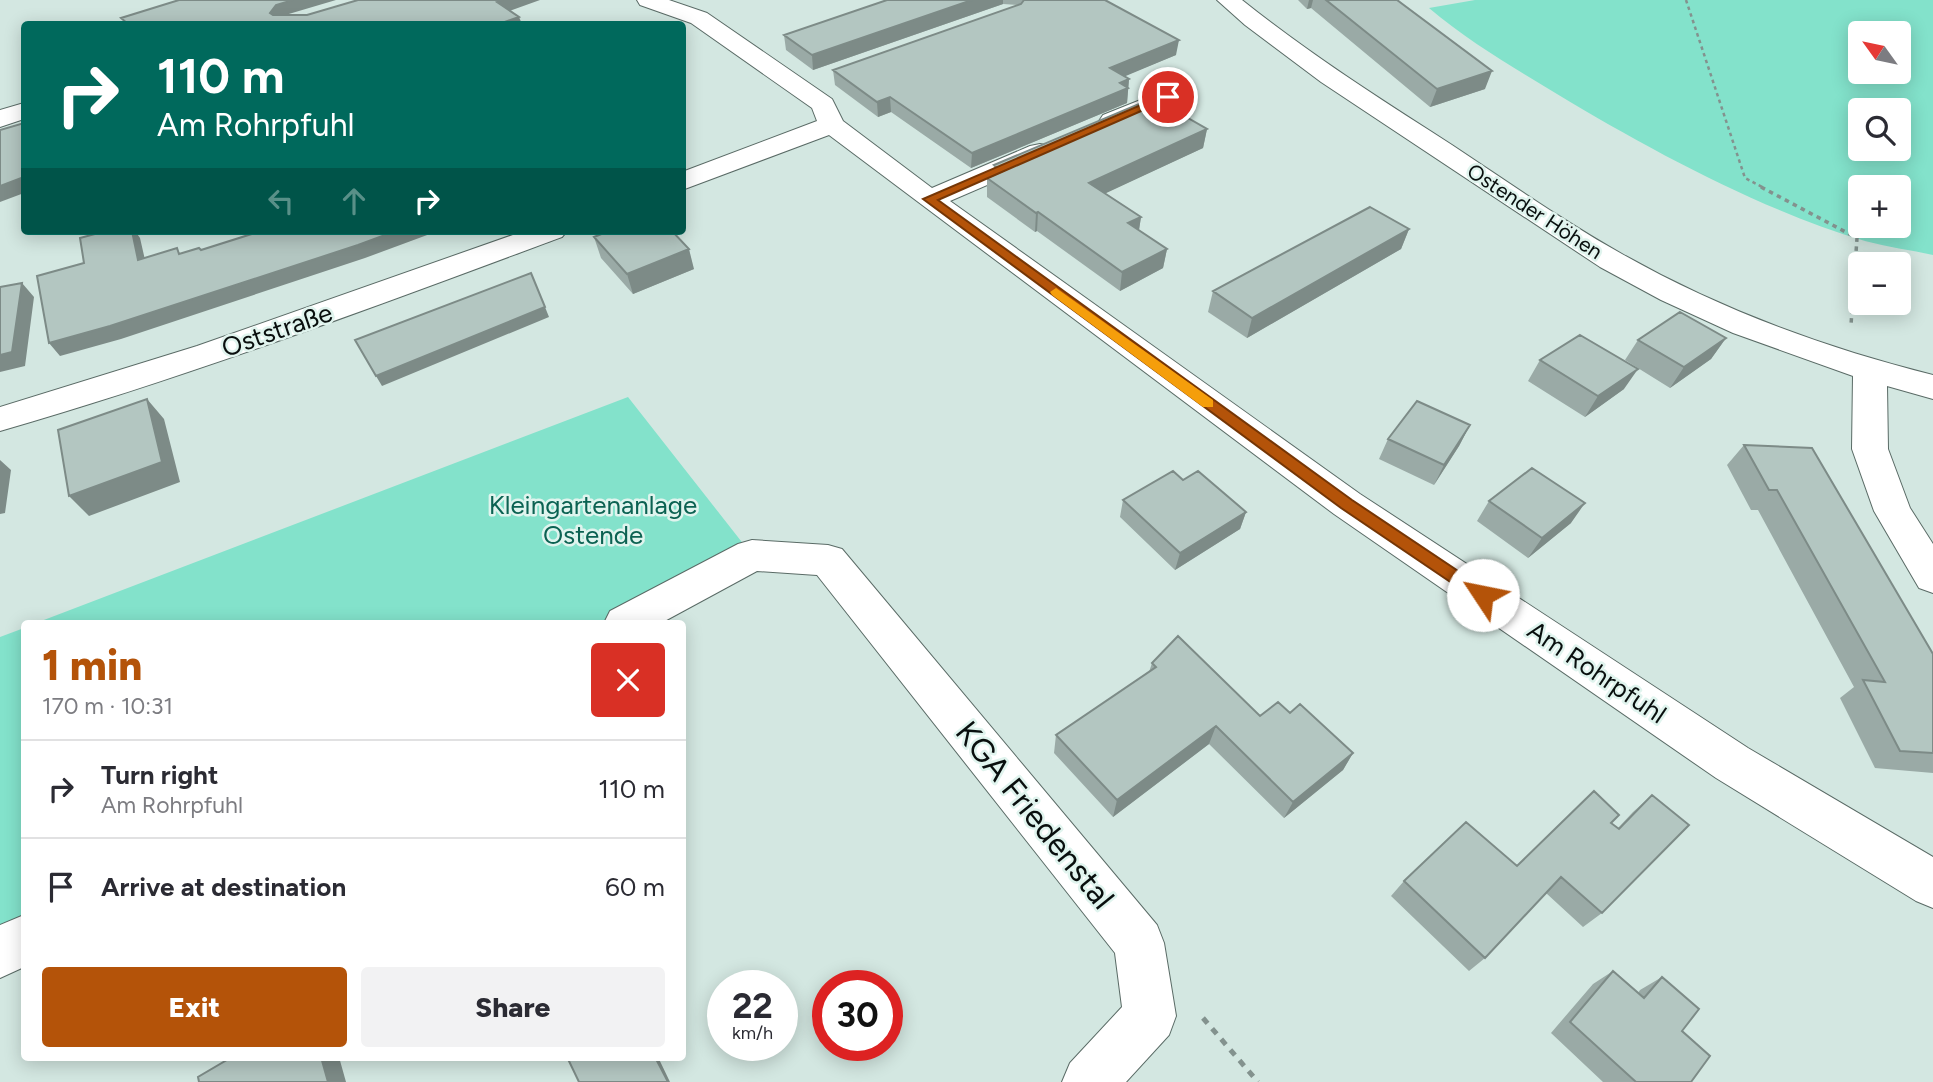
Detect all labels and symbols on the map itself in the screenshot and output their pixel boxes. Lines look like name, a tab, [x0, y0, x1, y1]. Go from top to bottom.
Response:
north arrow	[1848, 21, 1911, 84]
pin	[1138, 67, 1198, 127]
street label: Ostender Höhen	[1463, 158, 1607, 264]
street label: Oststraße	[217, 296, 337, 364]
park label: Kleingartenanlage Ostende	[489, 489, 697, 551]
position arrow	[1446, 558, 1520, 632]
street label: Am Rohrpfuhl	[1522, 614, 1672, 730]
street label: KGA Friedenstal	[948, 714, 1122, 916]
speed limit sign: 30	[812, 970, 903, 1061]

